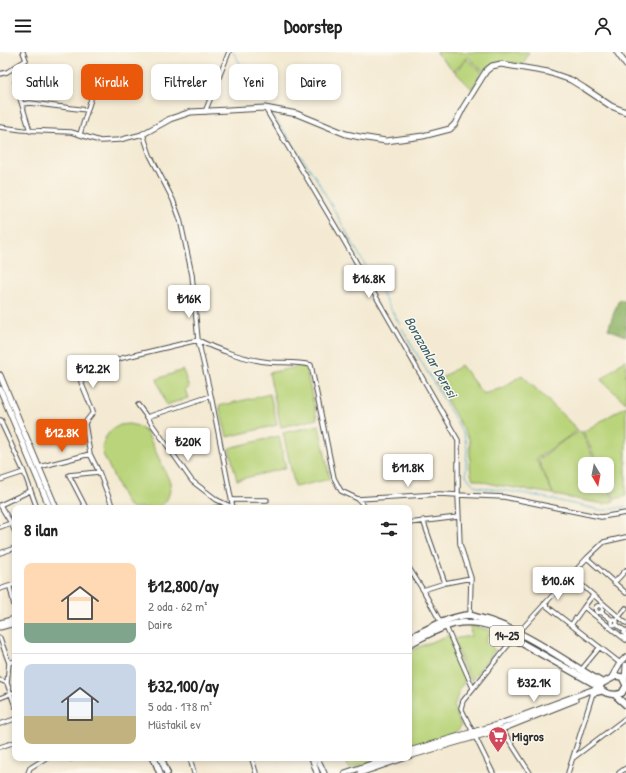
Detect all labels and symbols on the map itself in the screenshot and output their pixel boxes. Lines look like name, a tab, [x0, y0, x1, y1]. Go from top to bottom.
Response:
pin: ₺16.8K	[336, 265, 402, 299]
pin: ₺16K	[165, 285, 213, 319]
water label: Borazanlar Deresi	[400, 313, 463, 402]
pin: ₺12.2K	[60, 355, 126, 389]
pin: ₺12.8K	[29, 419, 95, 453]
pin: ₺20K	[164, 428, 212, 462]
pin: ₺11.8K	[375, 454, 441, 488]
north arrow	[578, 457, 614, 493]
pin: ₺10.6K	[525, 567, 591, 601]
road number: 14-25	[490, 626, 524, 646]
pin: ₺32.1K	[501, 669, 567, 703]
supermarket icon: Migros	[487, 725, 509, 753]
place label: Migros	[512, 727, 544, 746]

